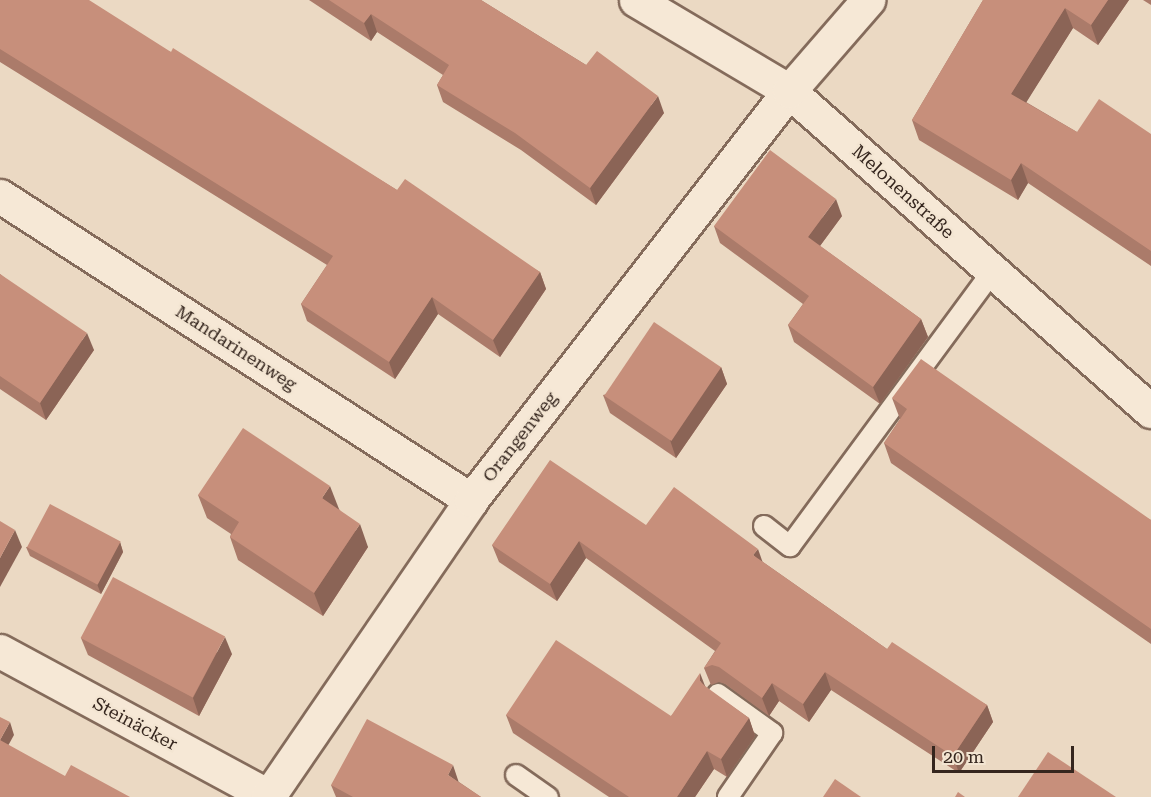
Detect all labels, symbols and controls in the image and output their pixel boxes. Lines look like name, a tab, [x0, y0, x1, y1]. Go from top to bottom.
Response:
street label: Melonenstraße	[848, 141, 958, 243]
street label: Mandarinenweg	[171, 301, 301, 395]
street label: Orangenweg	[478, 388, 562, 486]
street label: Steinäcker	[89, 693, 181, 755]
scale bar	[935, 734, 1078, 772]
text: 20 m	[943, 746, 984, 767]

